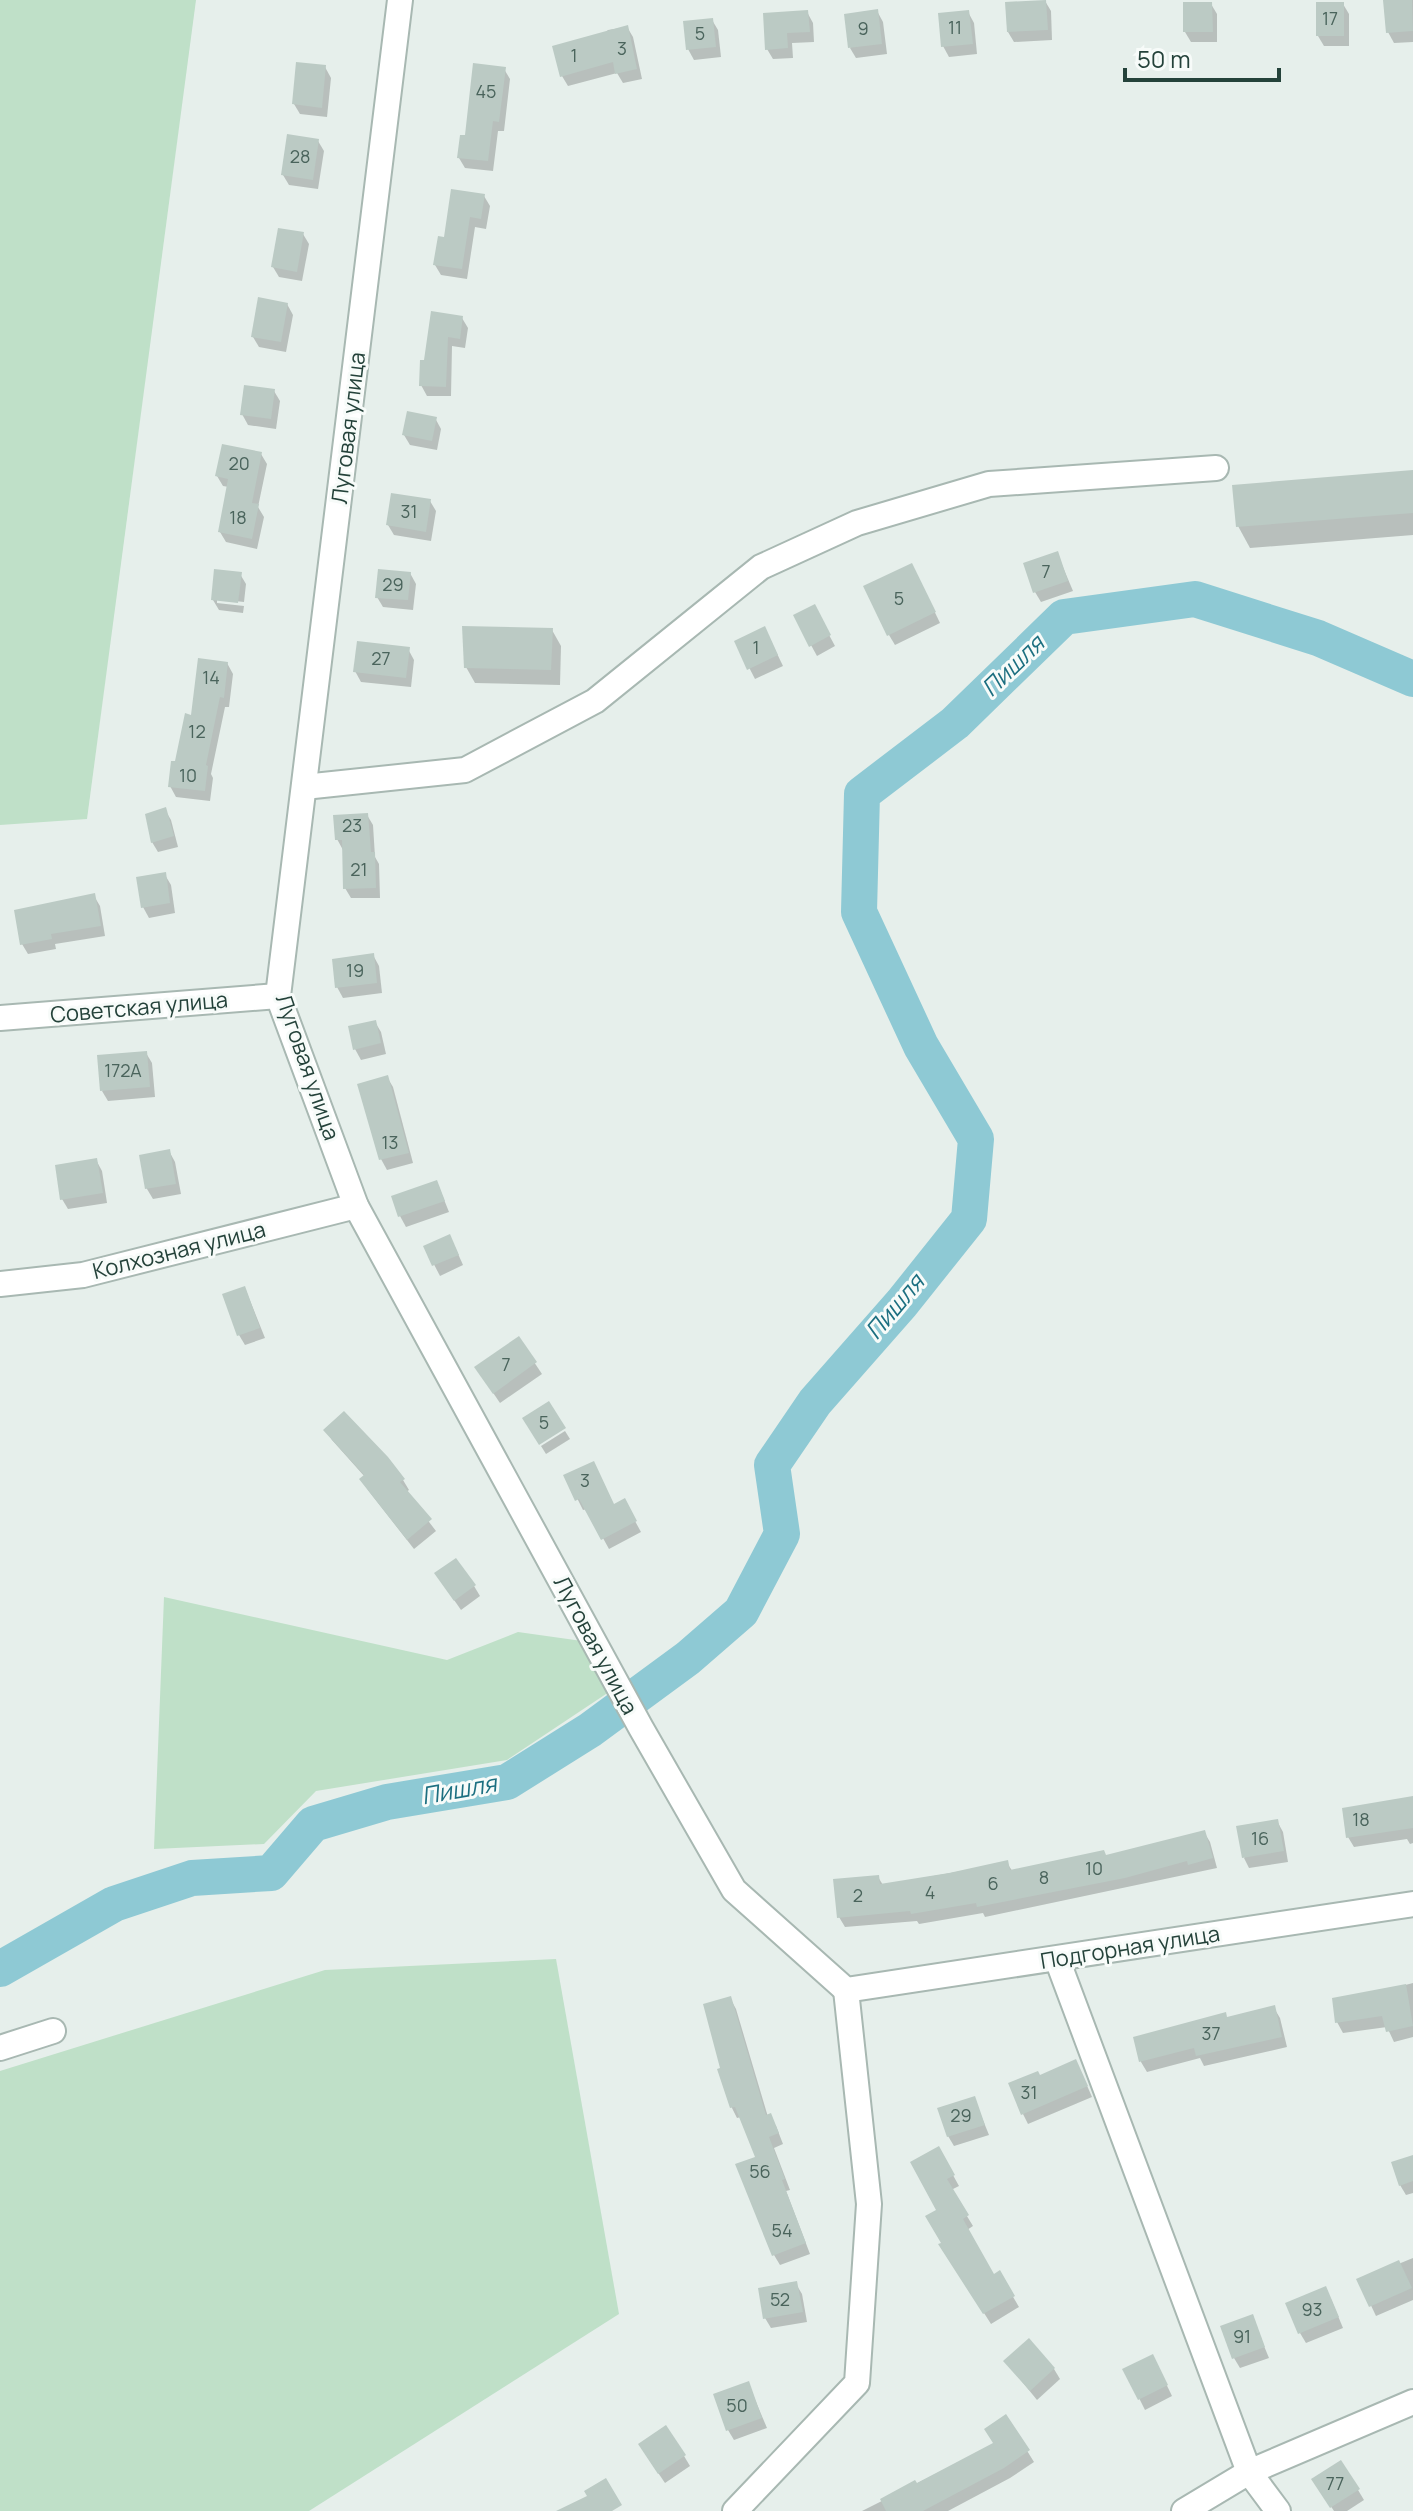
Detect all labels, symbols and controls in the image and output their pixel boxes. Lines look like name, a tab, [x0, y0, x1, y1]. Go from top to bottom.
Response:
house number: 17	[1322, 6, 1338, 30]
house number: 11	[948, 15, 962, 39]
house number: 9	[857, 16, 869, 40]
house number: 5	[695, 21, 705, 45]
scale bar	[1125, 32, 1279, 82]
house number: 3	[617, 36, 627, 60]
text: 50 m	[1137, 42, 1191, 75]
house number: 1	[570, 43, 578, 67]
house number: 45	[475, 79, 497, 103]
house number: 28	[290, 144, 310, 168]
street label: Луговая улица	[324, 350, 372, 506]
house number: 20	[228, 451, 250, 475]
house number: 31	[401, 499, 417, 523]
house number: 18	[229, 505, 247, 529]
house number: 7	[1041, 559, 1051, 583]
house number: 29	[382, 572, 404, 596]
house number: 5	[894, 586, 904, 610]
water label: Пишля	[973, 626, 1052, 703]
house number: 1	[752, 635, 760, 659]
house number: 27	[371, 646, 391, 670]
house number: 14	[202, 665, 220, 689]
house number: 12	[188, 719, 206, 743]
house number: 10	[179, 763, 197, 787]
house number: 23	[342, 813, 362, 837]
house number: 21	[350, 857, 368, 881]
house number: 19	[346, 958, 364, 982]
street label: Советская улица	[49, 984, 229, 1030]
street label: Луговая улица	[269, 990, 347, 1144]
house number: 172А	[104, 1058, 142, 1082]
house number: 13	[382, 1130, 398, 1154]
street label: Колхозная улица	[90, 1214, 268, 1286]
water label: Пишля	[857, 1265, 932, 1346]
house number: 7	[501, 1352, 511, 1376]
house number: 5	[539, 1410, 549, 1434]
house number: 3	[580, 1468, 590, 1492]
street label: Луговая улица	[547, 1571, 645, 1719]
water label: Пишля	[419, 1765, 501, 1811]
house number: 18	[1352, 1807, 1370, 1831]
house number: 16	[1251, 1826, 1269, 1850]
house number: 10	[1085, 1856, 1103, 1880]
house number: 8	[1039, 1865, 1049, 1889]
house number: 6	[987, 1871, 999, 1895]
house number: 4	[925, 1880, 935, 1904]
house number: 2	[853, 1883, 863, 1907]
street label: Подгорная улица	[1038, 1918, 1222, 1976]
house number: 37	[1202, 2021, 1221, 2045]
house number: 31	[1021, 2080, 1037, 2104]
house number: 29	[950, 2103, 972, 2127]
house number: 56	[749, 2159, 771, 2183]
house number: 54	[771, 2218, 793, 2242]
house number: 52	[770, 2287, 790, 2311]
house number: 93	[1301, 2297, 1323, 2321]
house number: 91	[1233, 2324, 1251, 2348]
house number: 50	[726, 2393, 748, 2417]
house number: 77	[1326, 2471, 1344, 2495]

